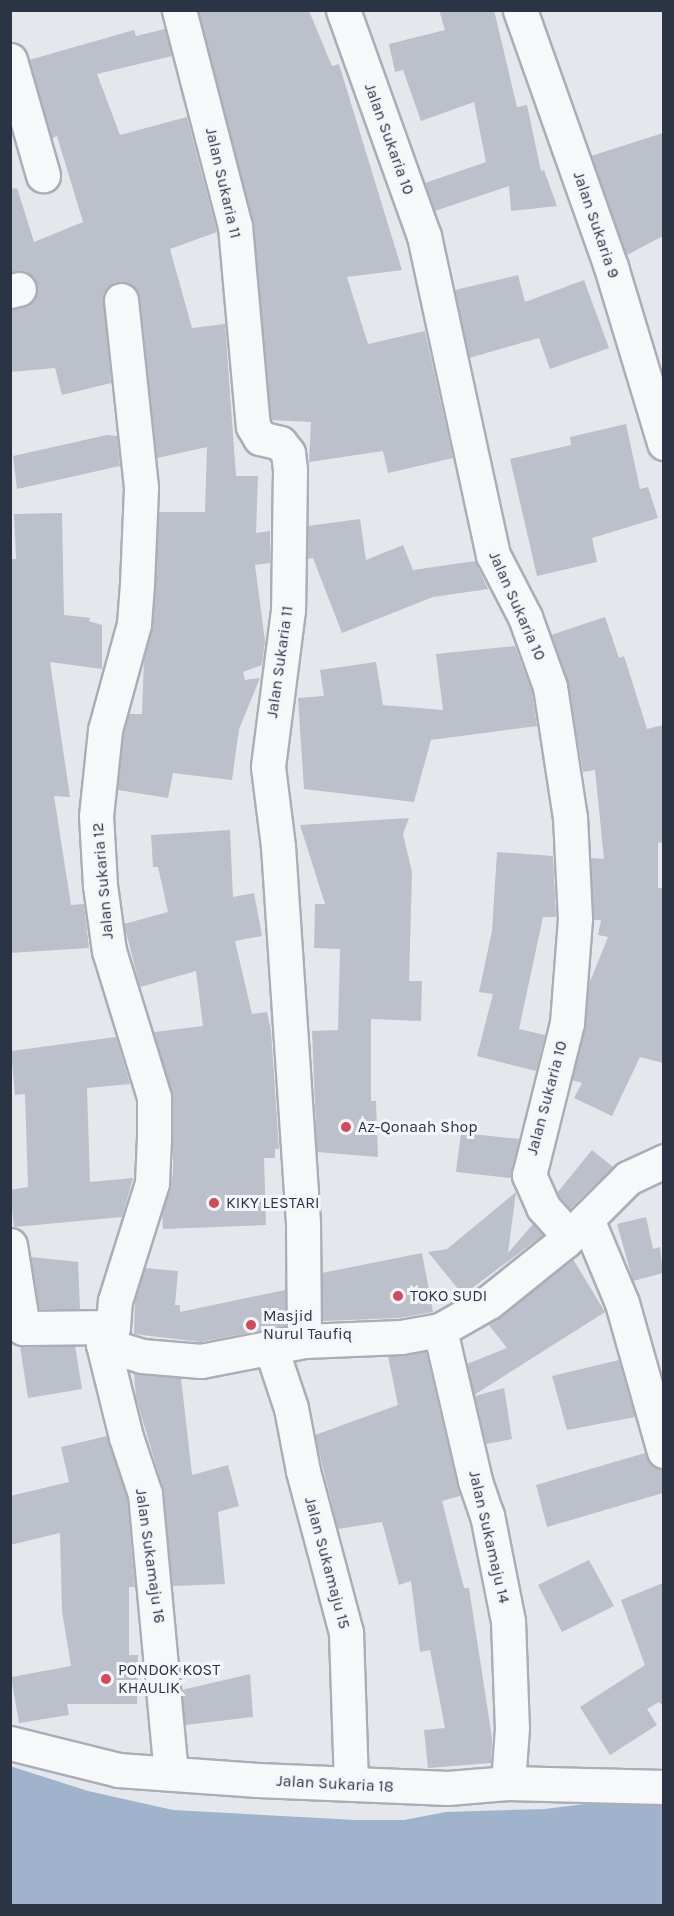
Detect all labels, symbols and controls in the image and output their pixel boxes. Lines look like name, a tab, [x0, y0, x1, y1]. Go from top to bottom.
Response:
street label: Jalan Sukaria 10	[360, 81, 418, 197]
street label: Jalan Sukaria 11	[201, 126, 245, 240]
street label: Jalan Sukaria 9	[569, 169, 623, 281]
street label: Jalan Sukaria 10	[484, 549, 550, 663]
street label: Jalan Sukaria 11	[263, 605, 297, 719]
street label: Jalan Sukaria 12	[88, 822, 118, 940]
street label: Jalan Sukaria 10	[523, 1039, 571, 1157]
place label: Az-Qonaah Shop	[358, 1117, 478, 1137]
marker: Az-Qonaah Shop	[339, 1120, 353, 1134]
place label: KIKY LESTARI	[226, 1193, 319, 1213]
marker: KIKY LESTARI	[207, 1196, 221, 1210]
place label: TOKO SUDI	[410, 1286, 487, 1306]
marker: TOKO SUDI	[391, 1289, 405, 1303]
place label: Masjid Nurul Taufiq	[263, 1306, 352, 1344]
marker: Masjid Nurul Taufiq	[244, 1318, 258, 1332]
street label: Jalan Sukamaju 14	[464, 1469, 514, 1605]
street label: Jalan Sukamaju 16	[131, 1487, 169, 1625]
street label: Jalan Sukamaju 15	[300, 1495, 354, 1631]
place label: PONDOK KOST KHAULIK	[118, 1660, 220, 1698]
marker: PONDOK KOST KHAULIK	[99, 1672, 113, 1686]
street label: Jalan Sukaria 18	[276, 1771, 394, 1797]

